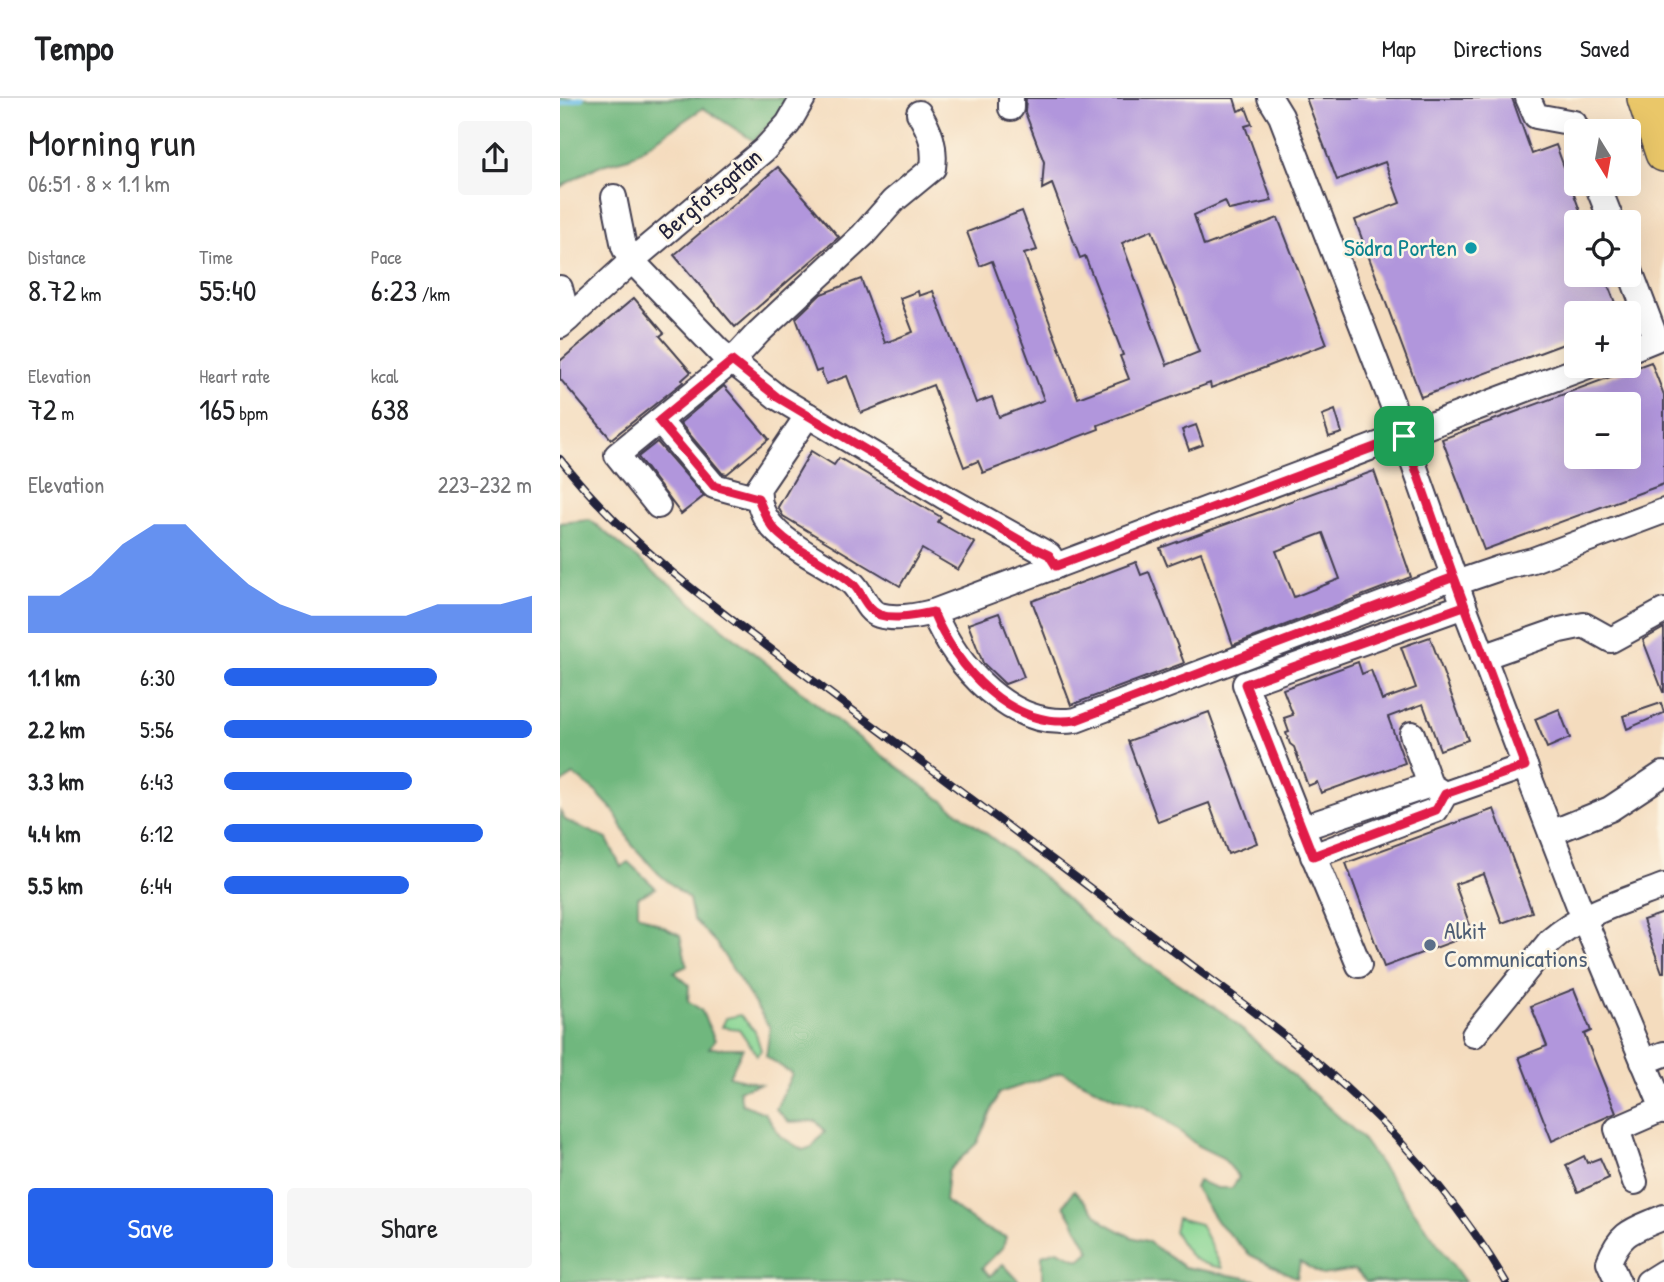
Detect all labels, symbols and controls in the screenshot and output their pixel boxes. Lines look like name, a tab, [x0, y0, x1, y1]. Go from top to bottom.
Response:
text: Tempo	[35, 26, 113, 70]
text: Map	[1382, 32, 1416, 64]
text: Directions	[1454, 32, 1542, 64]
text: Saved	[1580, 32, 1629, 64]
text: Morning run	[28, 116, 196, 168]
north arrow	[1564, 119, 1642, 196]
map controls	[1564, 119, 1641, 469]
button: share	[458, 121, 532, 195]
street label: Bergfotsgatan	[651, 140, 768, 246]
text: 06:51 · 8 × 1.1 km	[28, 168, 170, 199]
button: locate	[1564, 210, 1641, 287]
place label: Södra Porten	[1344, 231, 1457, 263]
marker: Södra Porten	[1463, 240, 1479, 256]
text: Distance	[28, 244, 86, 270]
text: Time	[199, 244, 233, 270]
text: Pace	[371, 244, 402, 270]
text: 8.72	[28, 270, 76, 310]
text: 55:40	[199, 270, 256, 310]
text: 6:23	[371, 270, 417, 310]
text: km	[76, 281, 102, 307]
text: /km	[417, 281, 450, 307]
button: +	[1564, 301, 1641, 378]
text: Elevation	[28, 363, 91, 389]
text: Heart rate	[199, 363, 270, 389]
text: kcal	[371, 363, 398, 389]
text: 72	[28, 389, 57, 429]
text: 165	[199, 389, 235, 429]
text: 638	[371, 389, 409, 429]
button: −	[1564, 392, 1641, 469]
text: m	[57, 400, 74, 426]
text: bpm	[235, 400, 268, 426]
pin	[1374, 406, 1434, 466]
icon: arrive	[1385, 417, 1423, 455]
text: Elevation	[28, 469, 104, 500]
text: 223–232 m	[438, 469, 532, 500]
text: 1.1 km	[28, 662, 80, 693]
text: 6:30	[140, 662, 175, 693]
text: 2.2 km	[28, 714, 85, 745]
text: 5:56	[140, 714, 174, 745]
text: 3.3 km	[28, 766, 84, 797]
text: 6:43	[140, 766, 173, 797]
text: 4.4 km	[28, 818, 81, 849]
text: 6:12	[140, 818, 174, 849]
text: 5.5 km	[28, 870, 83, 901]
text: 6:44	[140, 870, 172, 901]
place label: Alkit Communications	[1444, 914, 1587, 974]
marker: Alkit Communications	[1422, 937, 1438, 953]
button: Save	[28, 1188, 273, 1268]
button: Share	[287, 1188, 532, 1268]

